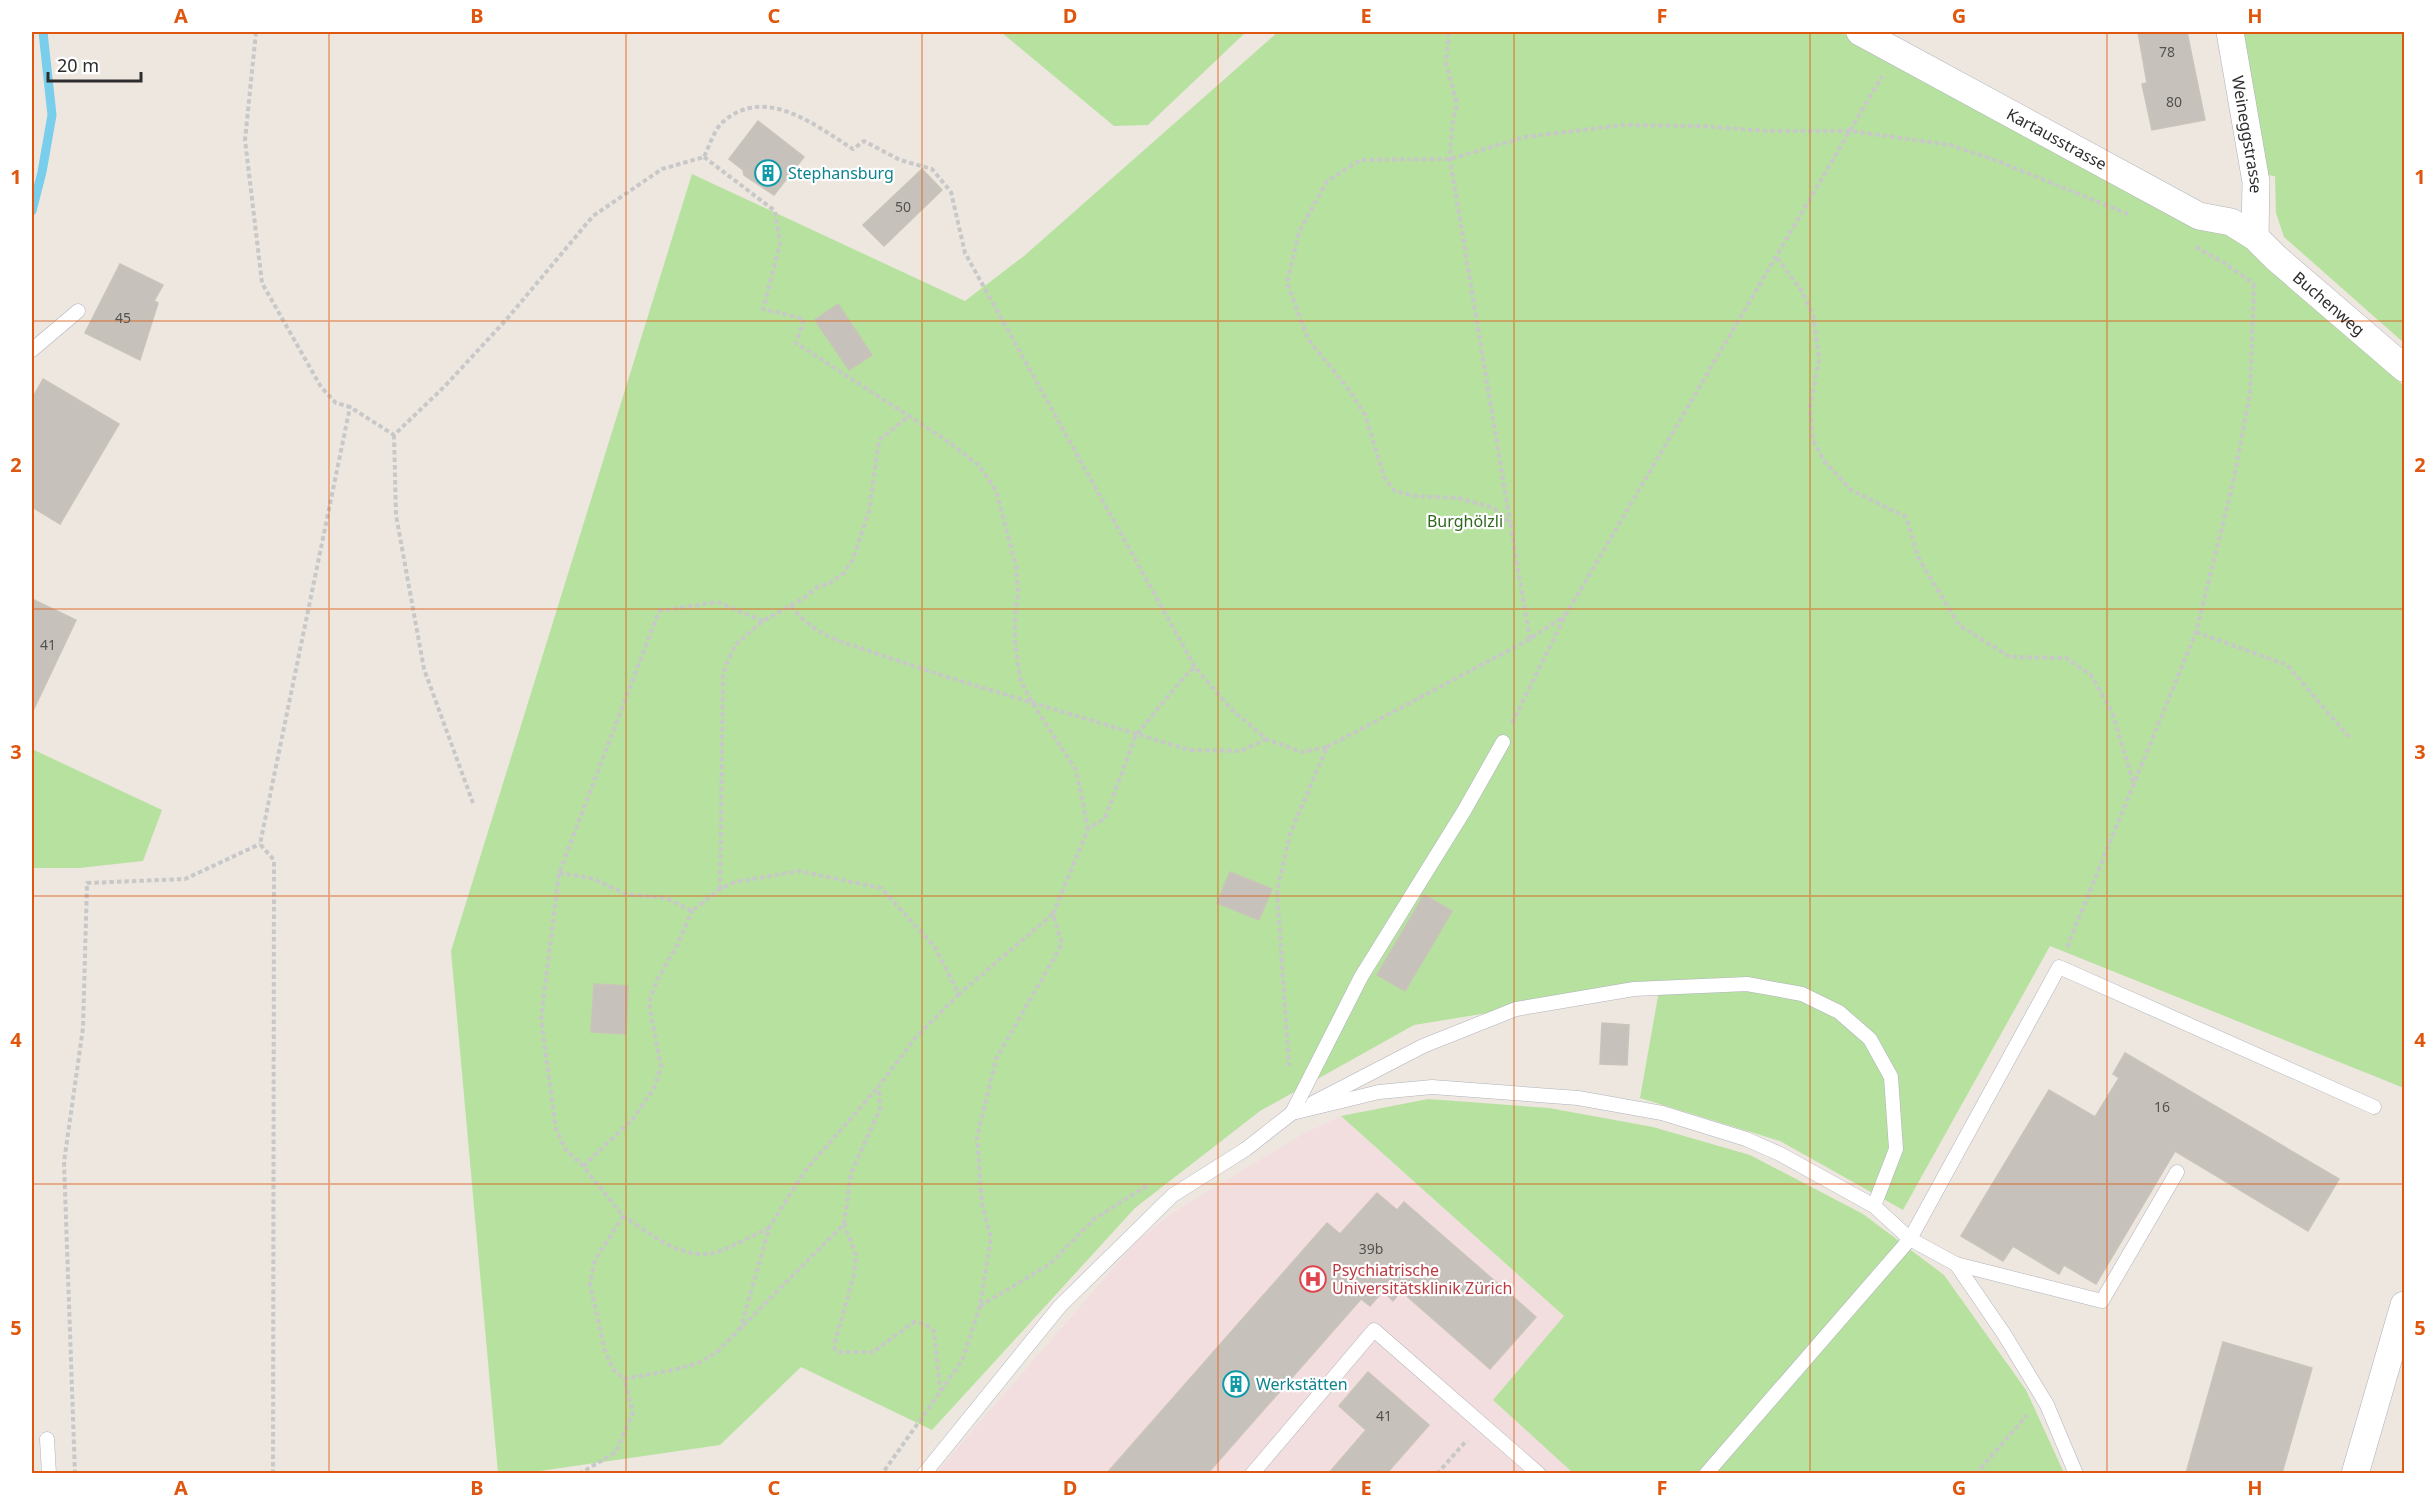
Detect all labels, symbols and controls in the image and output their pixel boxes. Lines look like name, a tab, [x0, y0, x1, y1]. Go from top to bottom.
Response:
text: A	[174, 2, 188, 29]
text: B	[470, 2, 484, 29]
text: C	[768, 2, 781, 29]
text: D	[1063, 2, 1077, 29]
text: E	[1360, 2, 1372, 29]
text: F	[1657, 2, 1667, 29]
text: G	[1952, 2, 1966, 29]
text: H	[2247, 2, 2263, 29]
house number: 78	[2159, 42, 2175, 61]
scale bar	[48, 45, 141, 83]
text: 20 m	[57, 53, 99, 77]
street label: Weineggstrasse	[2227, 74, 2267, 194]
house number: 80	[2166, 92, 2182, 111]
street label: Kartausstrasse	[2003, 103, 2111, 175]
building icon: Stephansburg	[753, 158, 783, 188]
place label: Stephansburg	[788, 162, 894, 184]
text: 1	[10, 163, 22, 190]
text: 1	[2414, 163, 2426, 190]
house number: 50	[895, 197, 911, 216]
street label: Buchenweg	[2288, 266, 2370, 341]
house number: 45	[115, 308, 131, 327]
text: 2	[10, 451, 22, 478]
text: 2	[2414, 451, 2426, 478]
park label: Burghölzli	[1427, 510, 1503, 532]
house number: 41	[40, 635, 56, 654]
text: 3	[10, 738, 22, 765]
text: 3	[2414, 738, 2426, 765]
text: 4	[10, 1026, 22, 1053]
text: 4	[2414, 1026, 2426, 1053]
house number: 16	[2154, 1097, 2170, 1116]
house number: 39b	[1359, 1239, 1383, 1258]
place label: Psychiatrische Universitätsklinik Zürich	[1332, 1259, 1512, 1299]
hospital icon: Psychiatrische Universitätsklinik Zürich	[1298, 1264, 1328, 1294]
text: 5	[10, 1314, 22, 1341]
text: 5	[2414, 1314, 2426, 1341]
building icon: Werkstätten	[1221, 1369, 1251, 1399]
place label: Werkstätten	[1256, 1373, 1348, 1395]
house number: 41	[1376, 1406, 1392, 1425]
text: A	[174, 1474, 188, 1501]
text: B	[470, 1474, 484, 1501]
text: C	[768, 1474, 781, 1501]
text: D	[1063, 1474, 1077, 1501]
text: E	[1360, 1474, 1372, 1501]
text: F	[1657, 1474, 1667, 1501]
text: G	[1952, 1474, 1966, 1501]
text: H	[2247, 1474, 2263, 1501]

